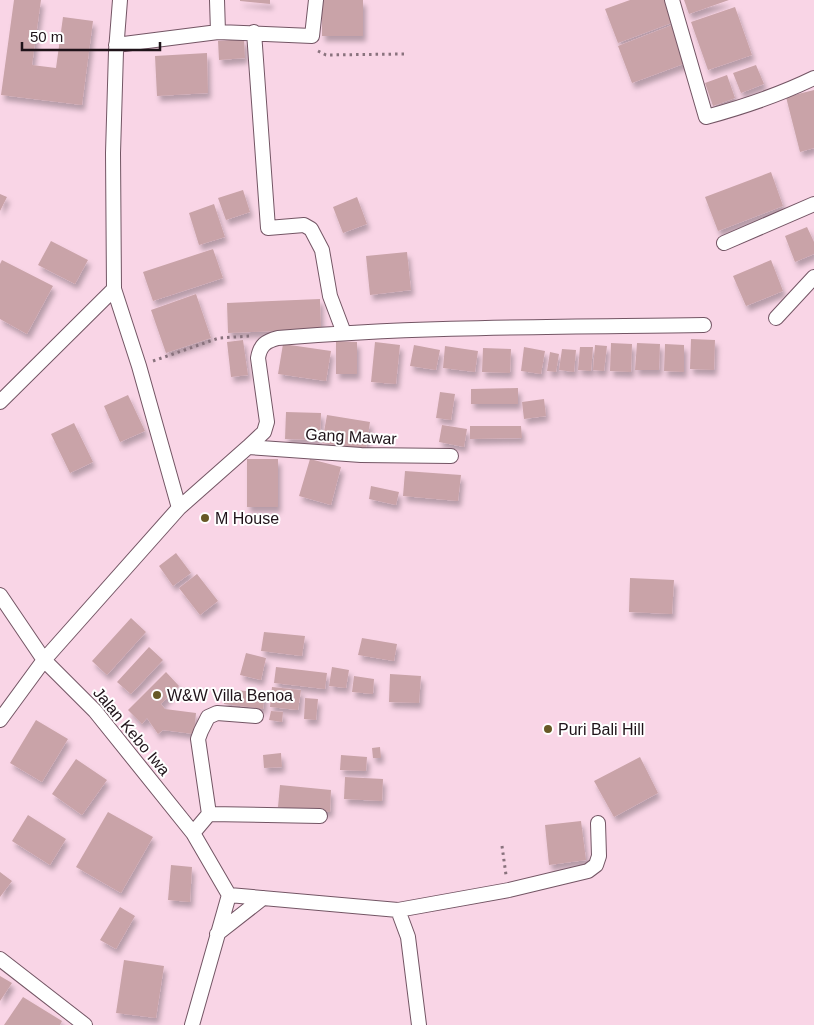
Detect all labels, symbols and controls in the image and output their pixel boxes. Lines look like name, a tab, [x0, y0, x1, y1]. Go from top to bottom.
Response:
scale bar	[22, 20, 160, 52]
text: 50 m	[30, 28, 63, 45]
street label: Gang Mawar	[305, 426, 398, 447]
place label: M House	[215, 510, 279, 527]
marker: M House	[199, 512, 211, 524]
street label: Jalan Kebo Iwa	[90, 684, 173, 779]
place label: W&W Villa Benoa	[167, 687, 293, 704]
marker: W&W Villa Benoa	[151, 689, 163, 701]
place label: Puri Bali Hill	[558, 721, 644, 738]
marker: Puri Bali Hill	[542, 723, 554, 735]

